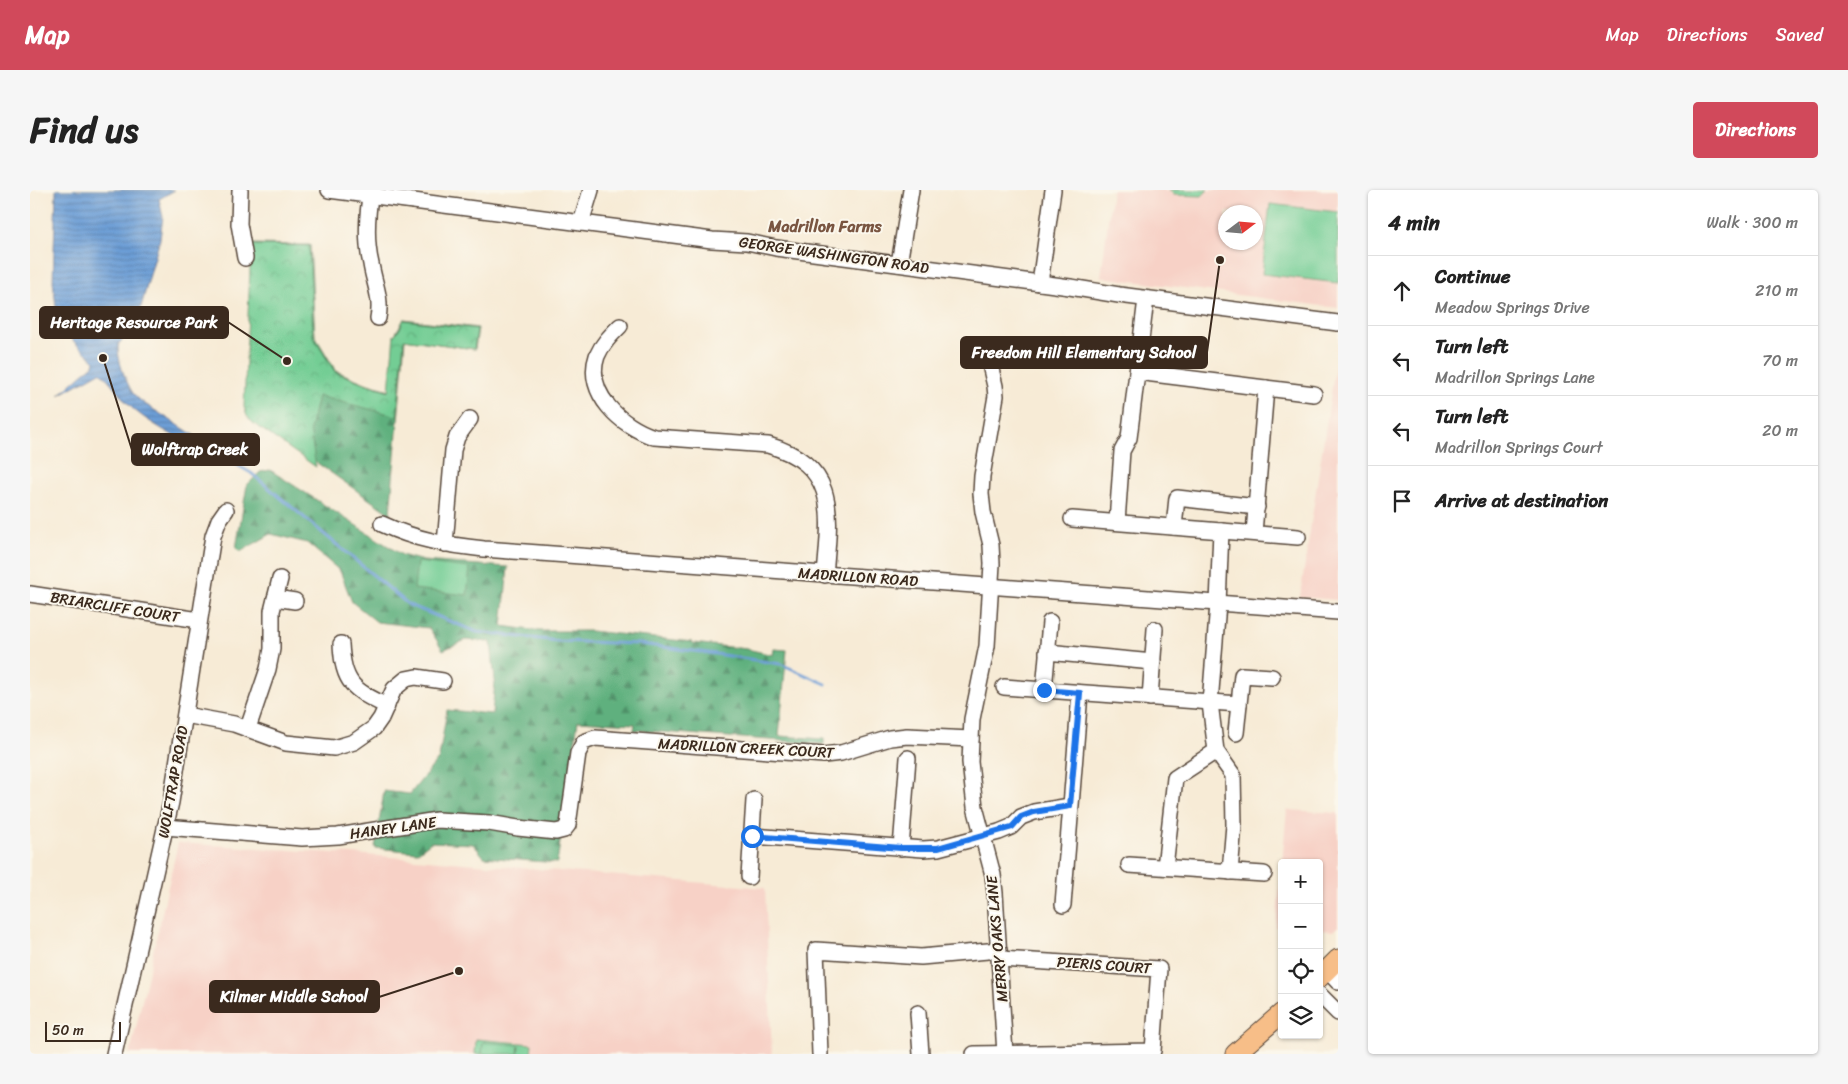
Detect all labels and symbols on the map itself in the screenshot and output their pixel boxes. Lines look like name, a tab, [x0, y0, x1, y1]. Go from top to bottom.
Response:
north arrow	[1218, 205, 1263, 250]
district label: Madrillon Farms	[767, 212, 882, 241]
street label: GEORGE WASHINGTON ROAD	[737, 229, 931, 281]
callout: Heritage Resource Park	[40, 307, 228, 338]
text: Heritage Resource Park	[49, 308, 218, 337]
callout: Freedom Hill Elementary School	[961, 337, 1207, 368]
text: Freedom Hill Elementary School	[971, 338, 1198, 367]
callout: Wolftrap Creek	[132, 434, 259, 465]
text: Wolftrap Creek	[142, 435, 249, 464]
street label: MADRILLON ROAD	[797, 560, 919, 594]
street label: BRIARCLIFF COURT	[49, 584, 183, 630]
route end	[1033, 679, 1056, 702]
street label: WOLFTRAP ROAD	[150, 724, 196, 840]
street label: MADRILLON CREEK COURT	[657, 730, 836, 766]
street label: HANEY LANE	[348, 809, 440, 847]
route start	[741, 825, 764, 848]
street label: MERRY OAKS LANE	[978, 873, 1015, 1003]
street label: PIERIS COURT	[1056, 949, 1154, 981]
callout: Kilmer Middle School	[210, 981, 379, 1012]
text: Kilmer Middle School	[219, 982, 370, 1011]
scale bar	[45, 1019, 121, 1042]

